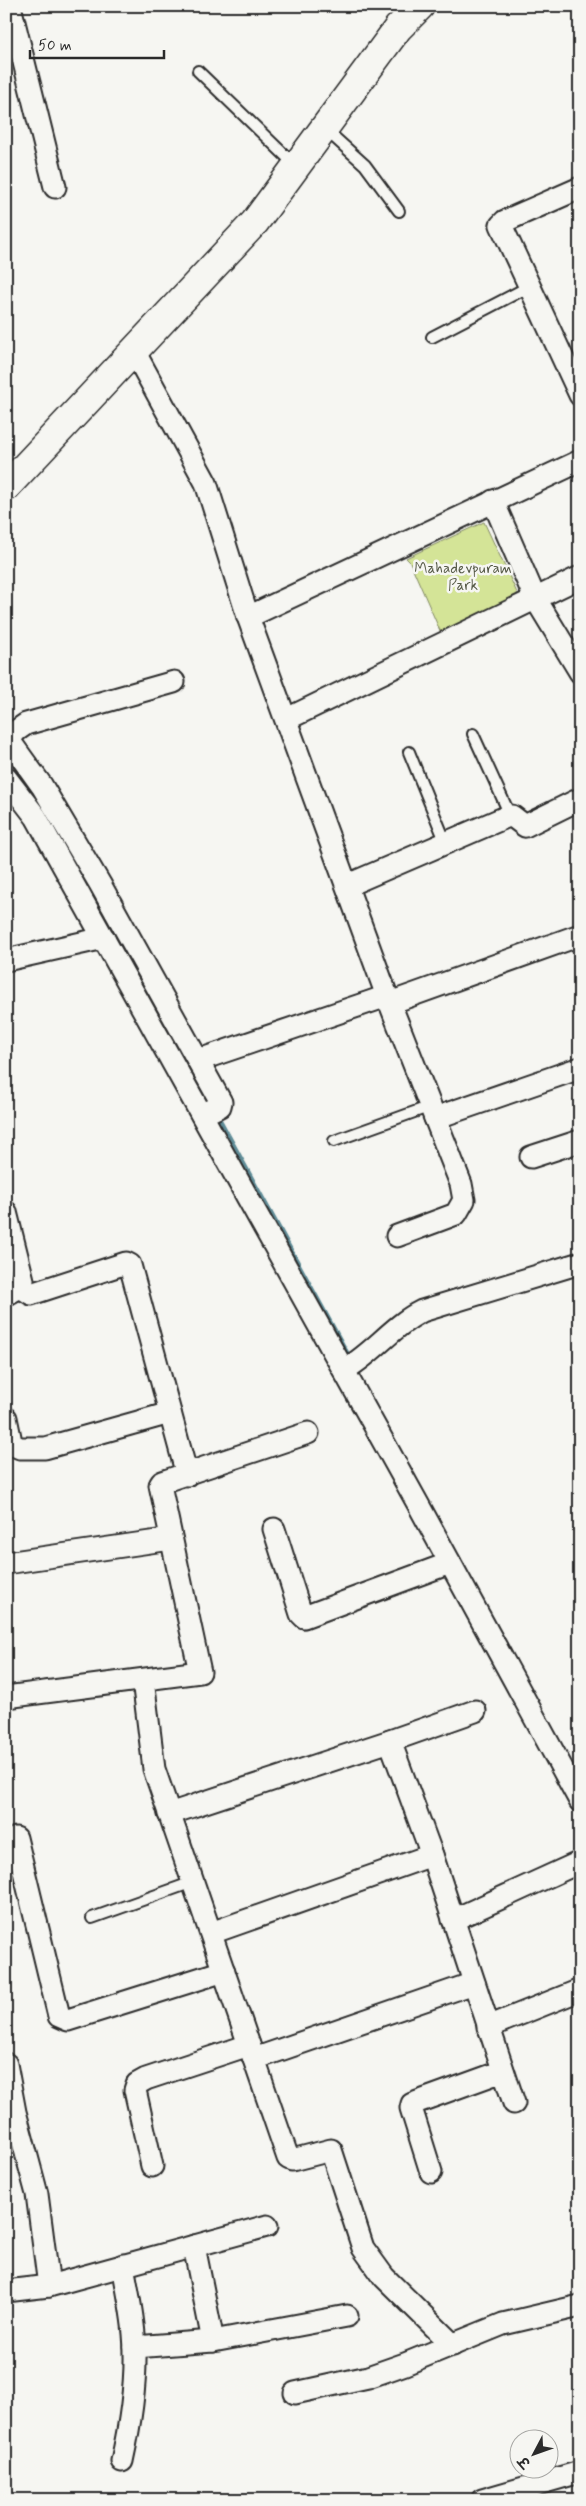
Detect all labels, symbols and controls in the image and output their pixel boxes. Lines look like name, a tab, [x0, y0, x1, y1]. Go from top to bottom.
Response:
scale bar	[30, 28, 164, 60]
text: 50 m	[38, 36, 72, 56]
park label: Mahadevpuram Park	[414, 559, 512, 596]
north arrow	[508, 2428, 558, 2478]
text: उ	[514, 2451, 536, 2473]

